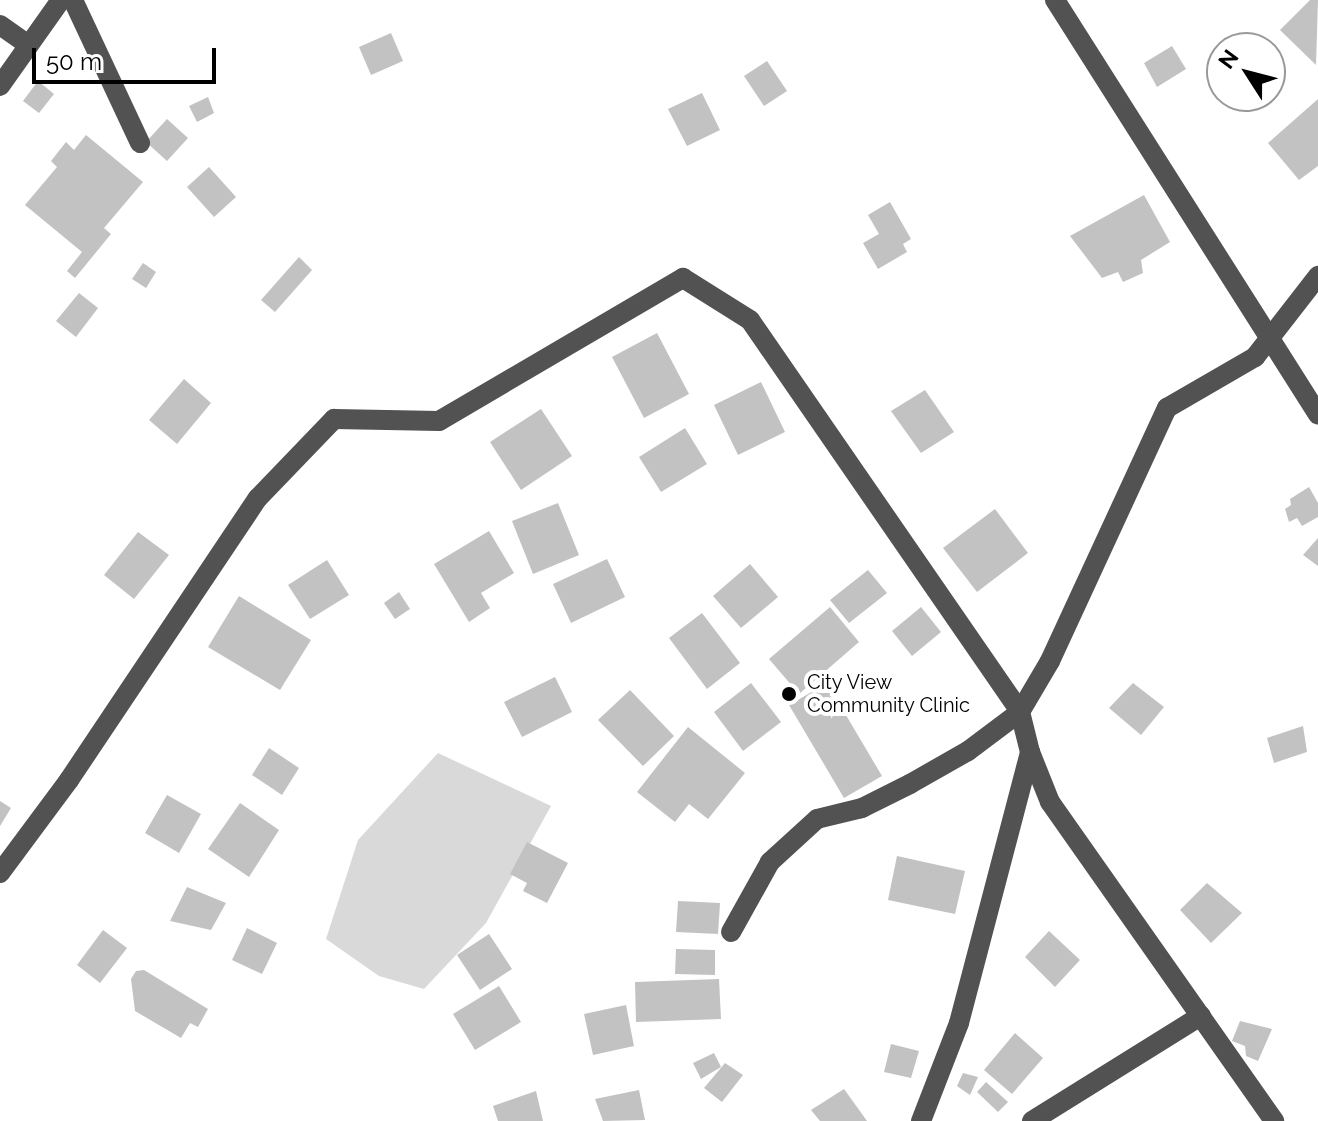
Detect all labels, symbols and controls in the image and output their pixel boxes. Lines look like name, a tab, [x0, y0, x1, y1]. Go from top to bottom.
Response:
scale bar	[36, 32, 220, 82]
north arrow	[1206, 32, 1286, 112]
text: N	[1213, 45, 1244, 74]
text: 50 m	[46, 47, 102, 76]
place label: City View Community Clinic	[807, 670, 970, 717]
marker: City View Community Clinic	[778, 683, 800, 705]

